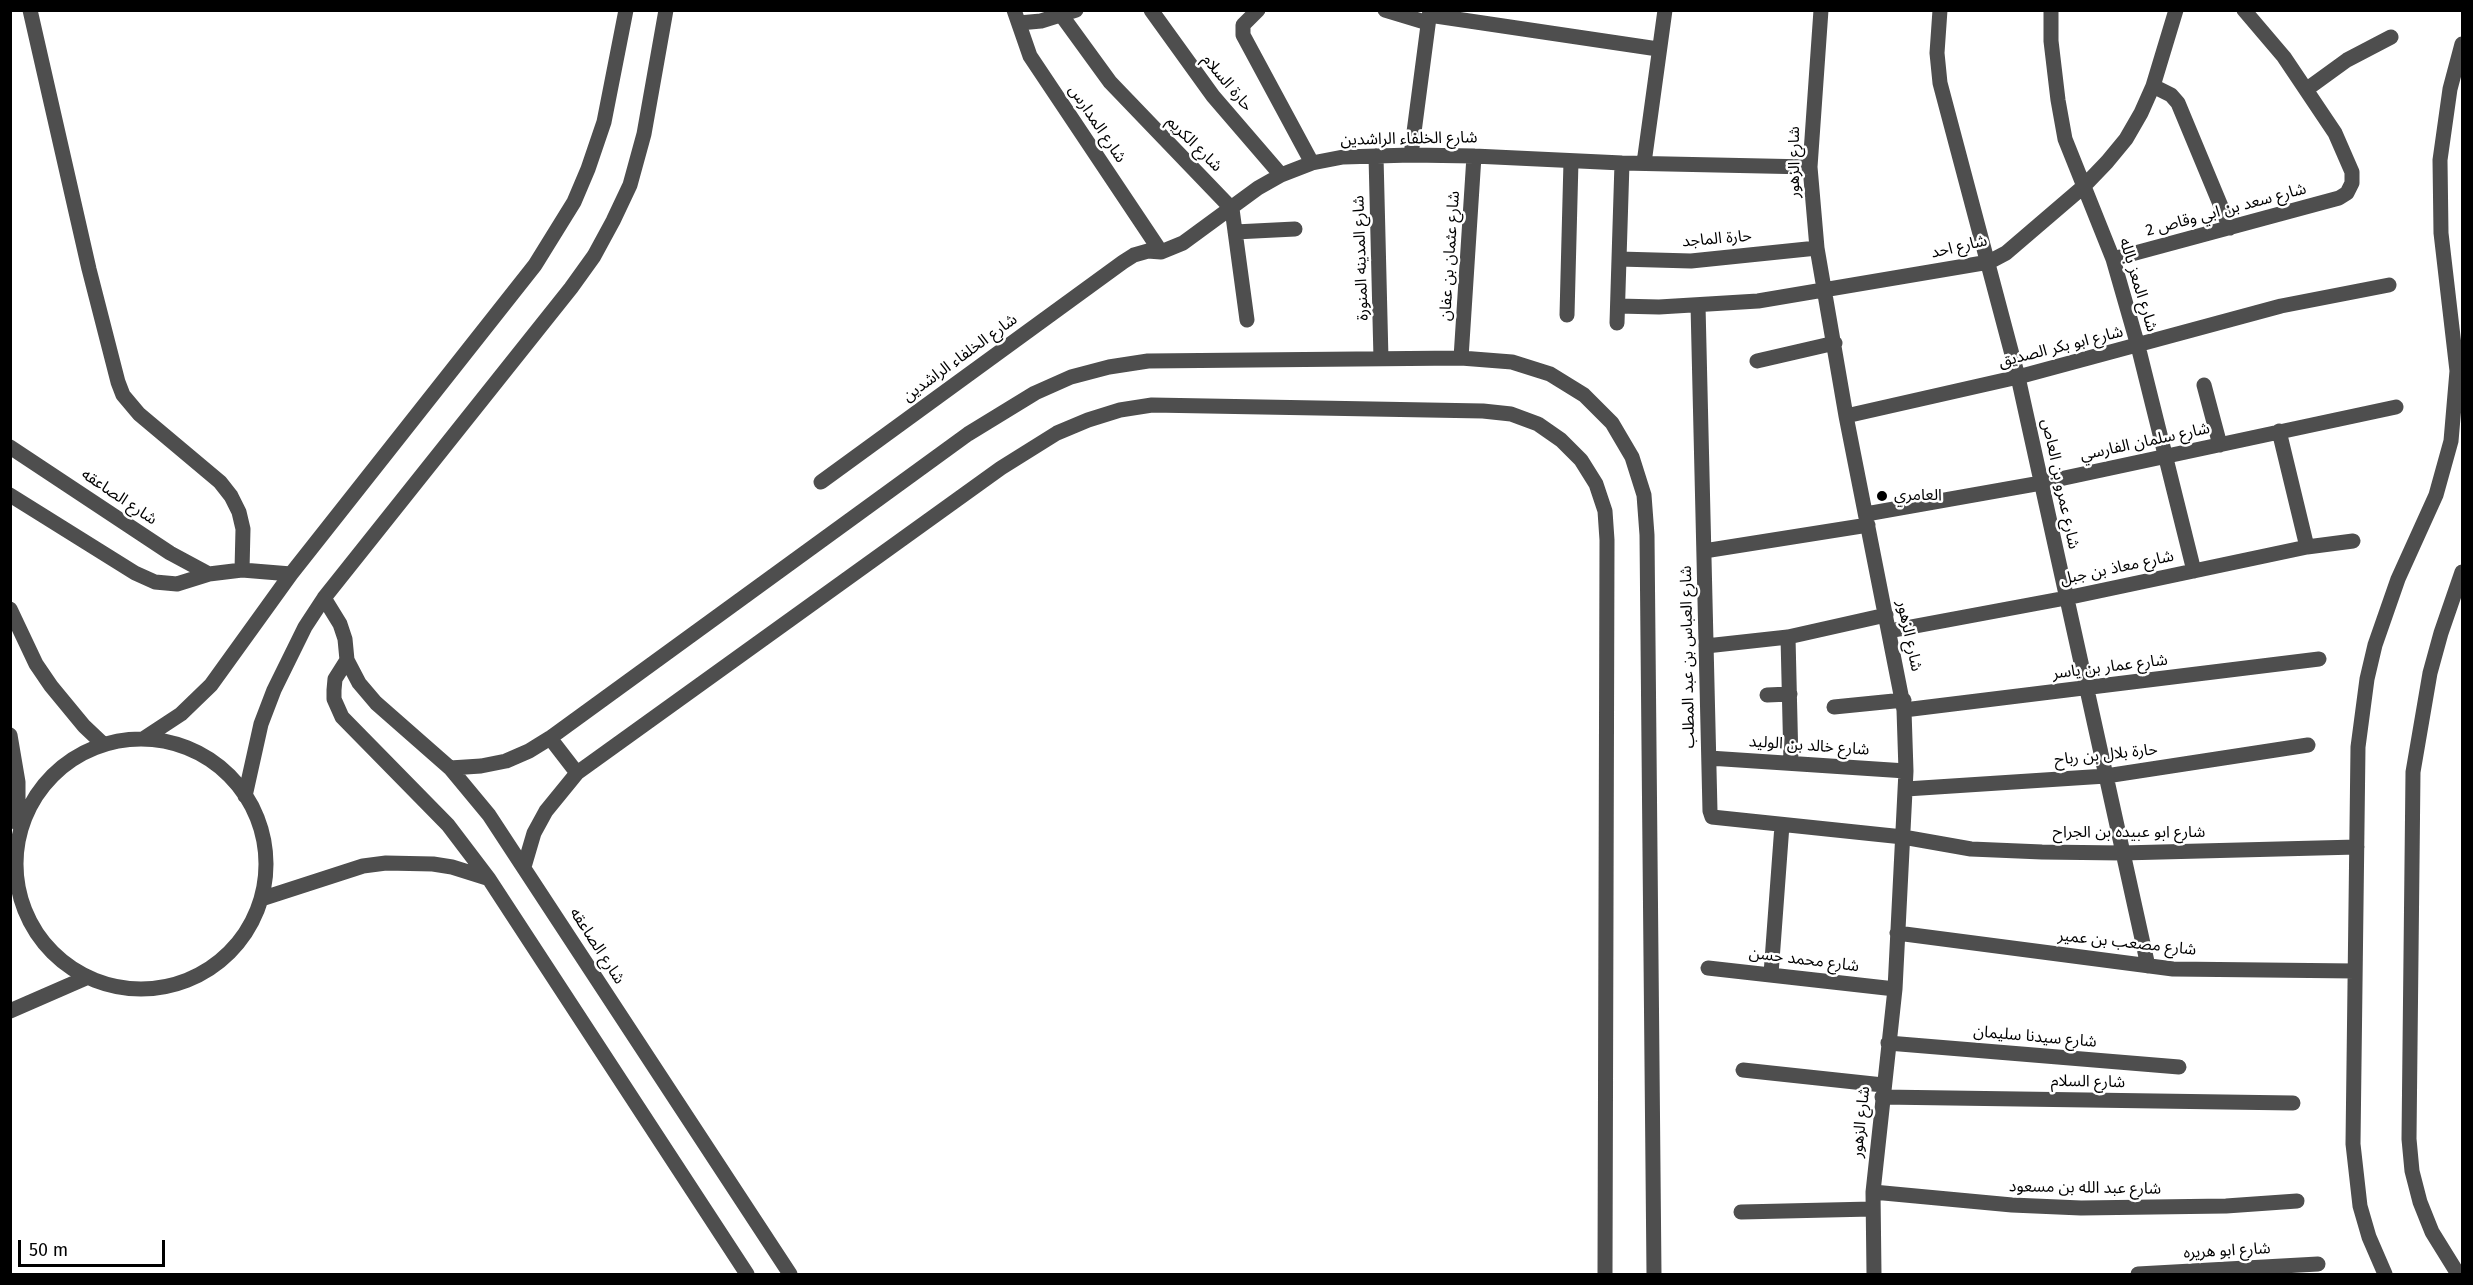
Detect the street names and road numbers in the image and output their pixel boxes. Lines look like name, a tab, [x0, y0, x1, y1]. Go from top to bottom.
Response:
street label: حارة السلام	[1197, 50, 1257, 116]
street label: شارع المدارس	[1064, 81, 1130, 167]
street label: شارع الكريم	[1162, 112, 1226, 176]
street label: شارع الزهور	[1785, 126, 1805, 198]
street label: شارع الخلفاء الراشدين	[1340, 128, 1478, 150]
street label: شارع سعد بن ابي وقاص 2	[2144, 179, 2308, 241]
street label: شارع عثمان بن عفان	[1436, 190, 1464, 322]
street label: شارع المدينه المنورة	[1349, 195, 1373, 321]
street label: حارة الماجد	[1681, 226, 1753, 252]
street label: شارع احد	[1929, 231, 1989, 263]
street label: شارع المعز بالله	[2115, 236, 2161, 334]
street label: شارع الخلفاء الراشدين	[899, 310, 1021, 406]
street label: شارع ابو بكر الصديق	[1997, 322, 2125, 372]
street label: شارع عمرو بن العاص	[2037, 417, 2083, 551]
street label: شارع سلمان الفارسي	[2078, 419, 2212, 465]
street label: شارع الصاعقه	[78, 465, 160, 529]
street label: شارع معاذ بن جبل	[2059, 547, 2175, 589]
street label: شارع العباس بن عبد المطلب	[1677, 565, 1699, 749]
street label: شارع الزهور	[1892, 599, 1926, 673]
street label: شارع عمار بن ياسر	[2051, 650, 2169, 684]
street label: شارع خالد بن الوليد	[1748, 732, 1870, 760]
street label: حارة بلال بن رباح	[2053, 740, 2159, 770]
street label: شارع ابو عبيده بن الجراح	[2053, 823, 2205, 843]
street label: شارع الصاعقه	[565, 904, 629, 988]
street label: شارع مصعب بن عمير	[2057, 926, 2197, 960]
street label: شارع محمد حسن	[1748, 944, 1860, 976]
street label: شارع سيدنا سليمان	[1972, 1022, 2098, 1052]
street label: شارع السلام	[2051, 1072, 2125, 1092]
street label: شارع الزهور	[1848, 1085, 1874, 1159]
street label: شارع عبد الله بن مسعود	[2009, 1177, 2161, 1199]
street label: شارع ابو هريره	[2183, 1239, 2271, 1263]

